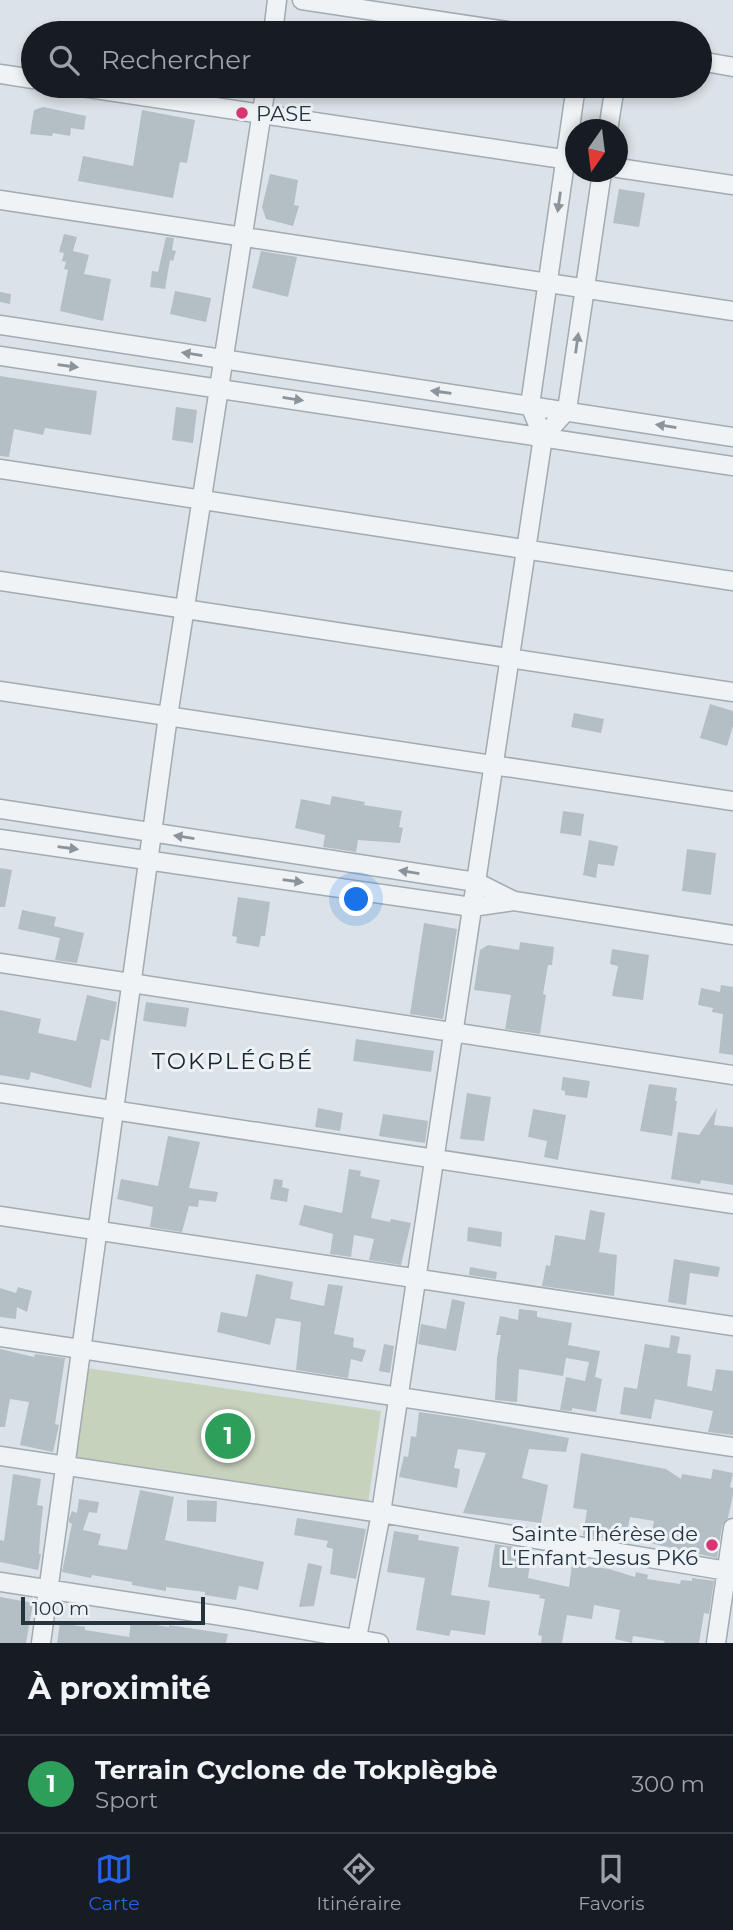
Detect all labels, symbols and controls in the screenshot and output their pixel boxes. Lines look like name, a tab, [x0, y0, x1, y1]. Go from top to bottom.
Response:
search box	[21, 21, 712, 98]
icon: search	[45, 41, 83, 79]
text: Rechercher	[101, 44, 251, 76]
place label: PASE	[256, 101, 312, 126]
marker: PASE	[234, 105, 250, 121]
north arrow	[565, 119, 628, 182]
one-way arrow	[554, 191, 565, 213]
one-way arrow	[571, 332, 582, 354]
one-way arrow	[180, 348, 202, 359]
one-way arrow	[57, 361, 79, 372]
one-way arrow	[430, 386, 452, 397]
one-way arrow	[282, 394, 304, 405]
one-way arrow	[655, 420, 677, 431]
one-way arrow	[173, 832, 195, 843]
one-way arrow	[57, 843, 79, 854]
one-way arrow	[398, 866, 420, 877]
one-way arrow	[282, 876, 304, 887]
your location	[339, 882, 373, 916]
district label: TOKPLÉGBÉ	[152, 1047, 314, 1075]
pin: 1	[205, 1410, 251, 1462]
place label: Sainte Thérèse de L'Enfant Jesus PK6	[500, 1521, 698, 1570]
marker: Sainte Thérèse de L'Enfant Jesus PK6	[704, 1537, 720, 1553]
scale bar	[21, 1594, 205, 1626]
text: 100 m	[32, 1597, 89, 1620]
text: À proximité	[28, 1670, 211, 1707]
text: Terrain Cyclone de Tokplègbè	[95, 1754, 498, 1786]
text: 1	[46, 1770, 56, 1798]
text: 300 m	[631, 1770, 705, 1798]
text: Sport	[95, 1786, 158, 1814]
tab: Carte	[88, 1850, 140, 1915]
tab: Itinéraire	[316, 1850, 401, 1915]
tab: Favoris	[578, 1850, 645, 1915]

